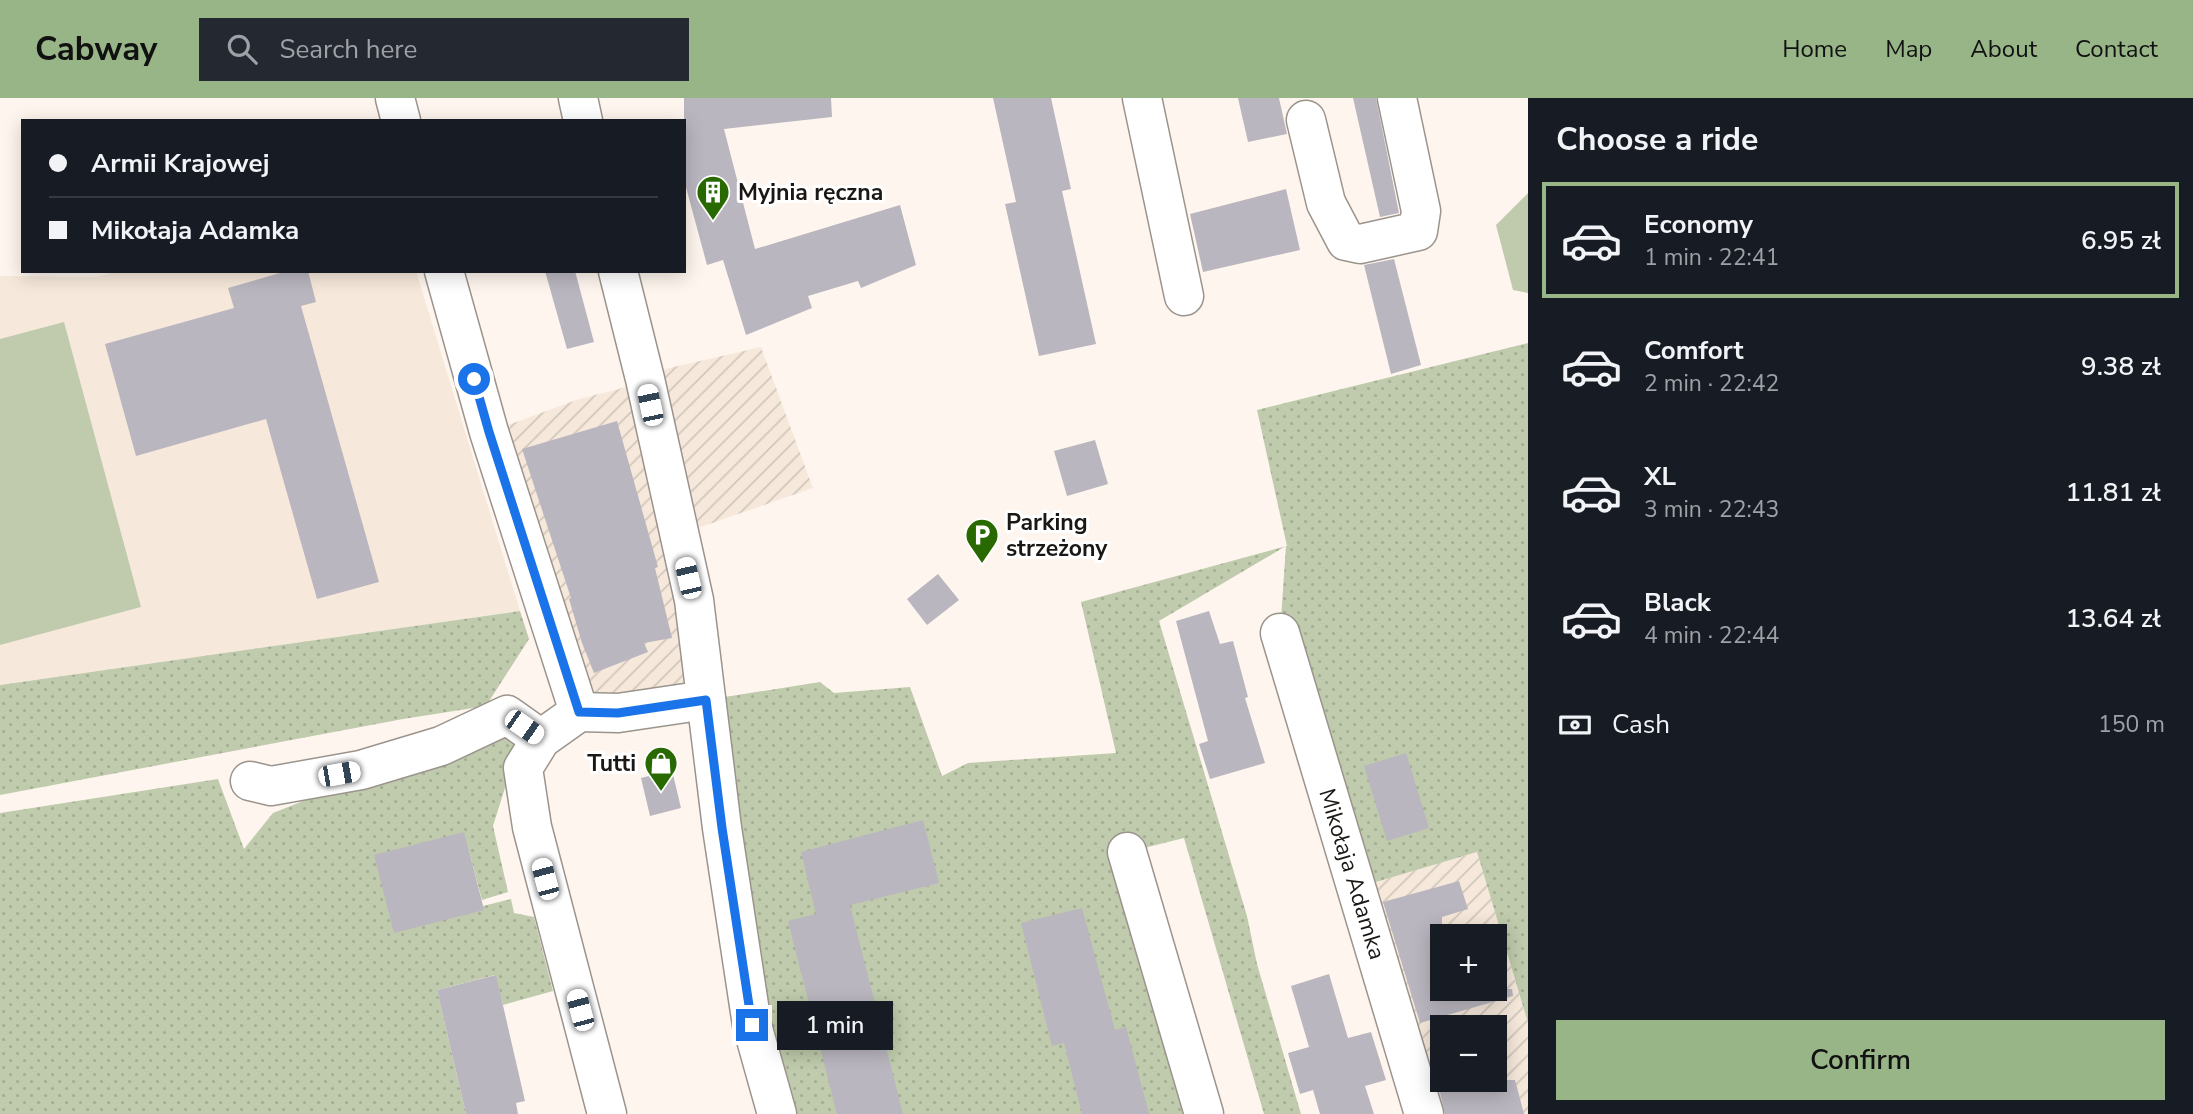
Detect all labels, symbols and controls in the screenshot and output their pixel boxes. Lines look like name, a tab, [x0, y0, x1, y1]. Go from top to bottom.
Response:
search box	[199, 18, 689, 81]
text: Cabway	[35, 27, 157, 72]
icon: search	[223, 30, 261, 68]
text: Search here	[279, 32, 417, 67]
text: Home	[1782, 33, 1847, 65]
text: Map	[1885, 33, 1932, 65]
text: About	[1970, 33, 2037, 65]
text: Contact	[2075, 33, 2158, 65]
text: Choose a ride	[1556, 118, 1758, 161]
text: Armii Krajowej	[91, 146, 269, 181]
building icon: Myjnia ręczna	[694, 173, 732, 222]
place label: Myjnia ręczna	[738, 177, 883, 208]
text: Economy	[1644, 207, 1753, 242]
icon: car	[1560, 209, 1623, 272]
text: Mikołaja Adamka	[91, 213, 299, 248]
text: 6.95 zł	[2081, 223, 2161, 258]
text: 1 min · 22:41	[1644, 242, 1779, 273]
text: Comfort	[1644, 333, 1744, 368]
icon: car	[1560, 335, 1623, 398]
text: 9.38 zł	[2081, 349, 2161, 384]
route start	[458, 363, 490, 395]
text: 2 min · 22:42	[1644, 368, 1779, 399]
car	[636, 382, 665, 428]
text: XL	[1644, 459, 1676, 494]
icon: car	[1560, 461, 1623, 524]
text: 11.81 zł	[2065, 475, 2161, 510]
text: 3 min · 22:43	[1644, 494, 1779, 525]
place label: Parking strzeżony	[1006, 507, 1108, 564]
parking icon: Parking strzeżony	[963, 516, 1001, 565]
car	[674, 555, 703, 601]
text: Black	[1644, 585, 1711, 620]
icon: car	[1560, 587, 1623, 650]
text: 13.64 zł	[2065, 601, 2161, 636]
text: 4 min · 22:44	[1644, 620, 1779, 651]
car	[501, 706, 548, 748]
icon: cash	[1556, 706, 1594, 744]
text: Cash	[1612, 707, 1670, 742]
text: 150 m	[2098, 709, 2165, 740]
shop icon: Tutti	[642, 744, 680, 793]
place label: Tutti	[587, 748, 636, 779]
car	[317, 760, 362, 788]
street label: Mikołaja Adamka	[1311, 785, 1393, 963]
car	[530, 856, 561, 902]
map controls	[1430, 924, 1507, 1092]
button: +	[1430, 924, 1507, 1001]
car	[565, 987, 596, 1033]
callout: 1 min	[776, 1000, 892, 1049]
route end	[736, 1009, 768, 1041]
text: 1 min	[806, 1010, 864, 1041]
button: −	[1430, 1015, 1507, 1092]
button: Confirm	[1556, 1020, 2165, 1100]

